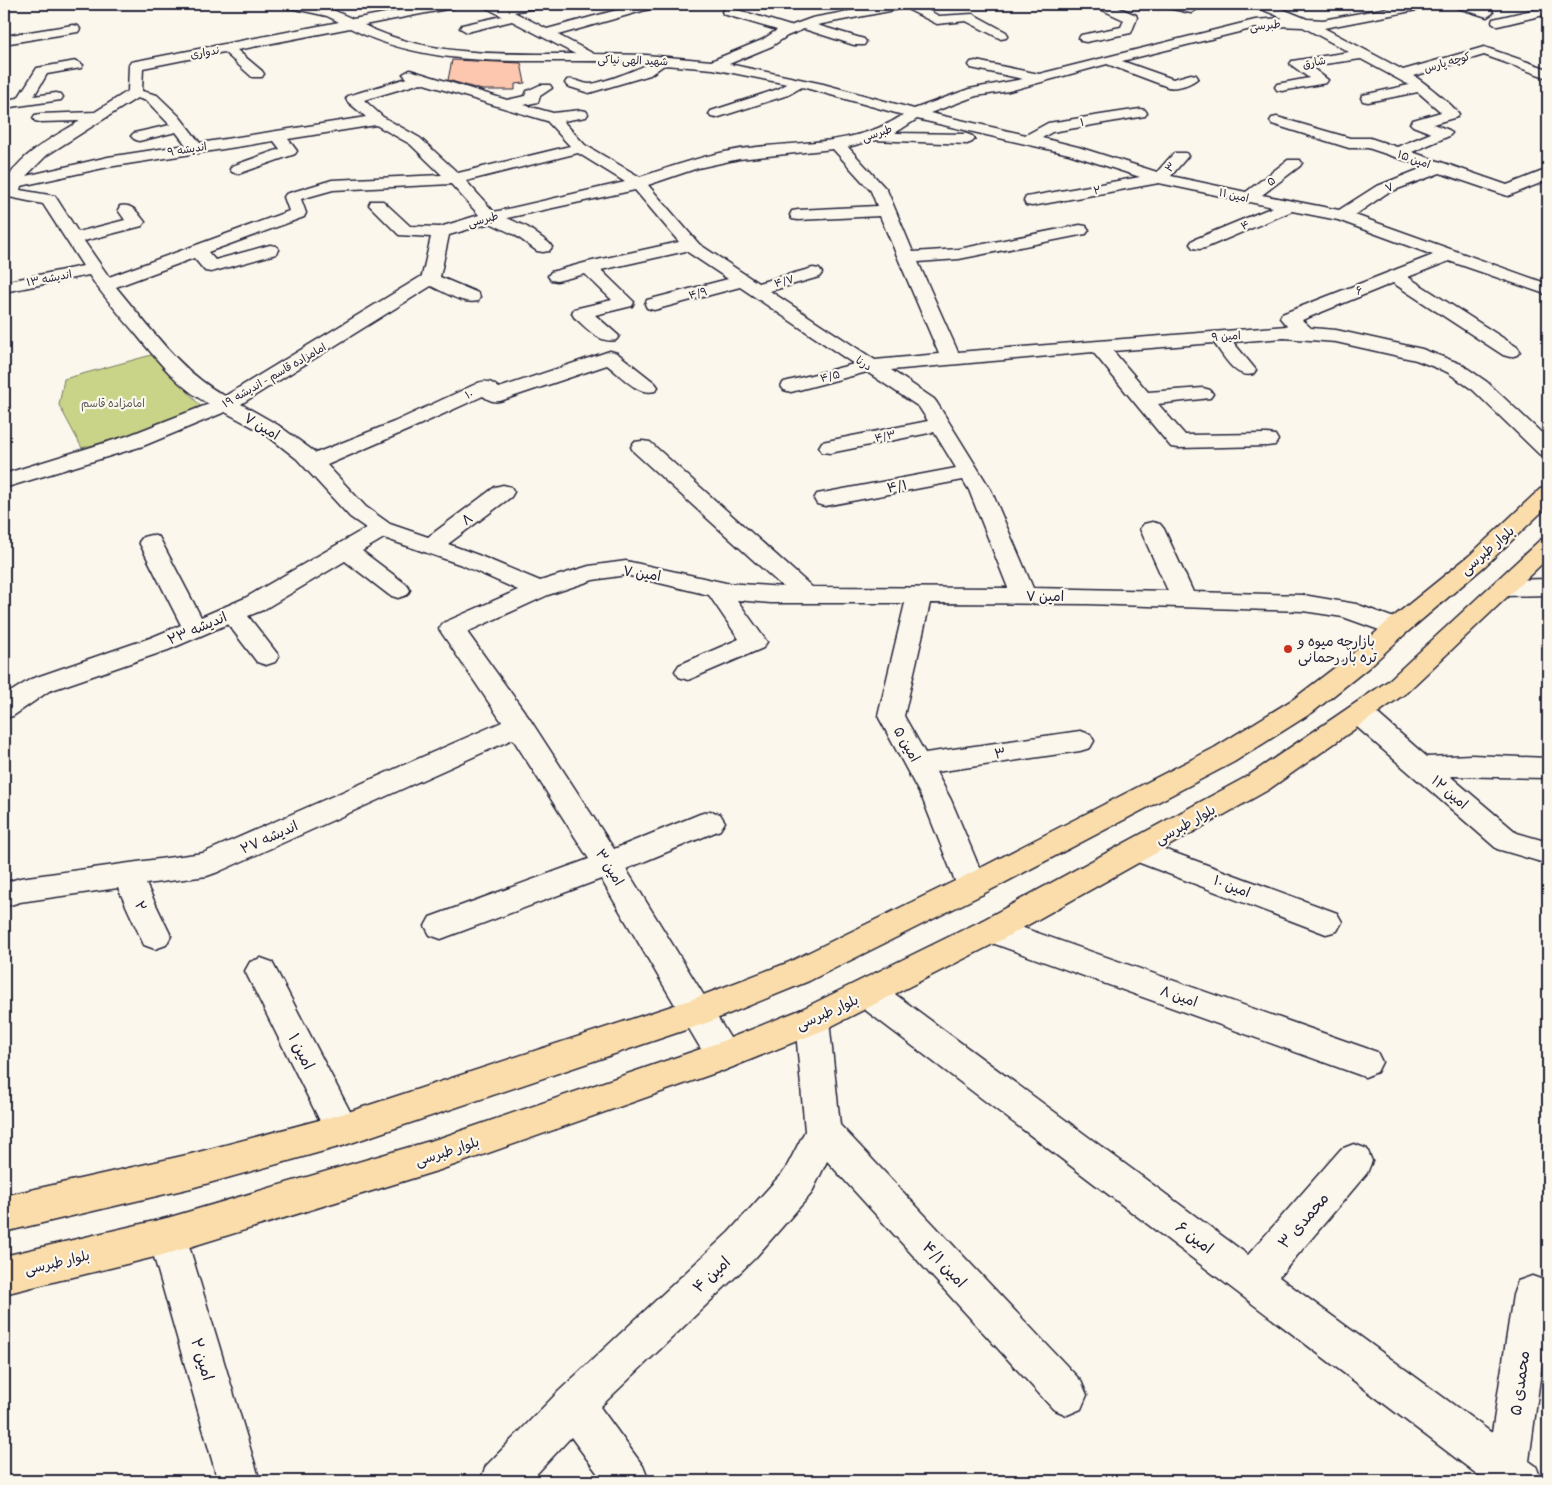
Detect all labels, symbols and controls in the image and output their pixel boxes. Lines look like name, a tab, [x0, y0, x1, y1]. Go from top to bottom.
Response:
street label: طبرسی	[1249, 16, 1281, 35]
street label: ندواری	[189, 42, 221, 62]
street label: کوچه پارس	[1422, 49, 1472, 76]
street label: شهید الهی نیاکی	[597, 52, 669, 69]
street label: شارق	[1301, 53, 1327, 71]
street label: ۱	[1079, 115, 1085, 129]
street label: طبرسی	[860, 121, 894, 146]
street label: اندیشه ۹	[166, 139, 208, 159]
street label: امین ۱۵	[1396, 147, 1432, 171]
street label: ۳	[1162, 159, 1178, 175]
street label: ۵	[1264, 173, 1278, 189]
street label: ۷	[1383, 179, 1395, 195]
street label: ۲	[1092, 182, 1102, 198]
street label: امین ۱۱	[1218, 185, 1250, 205]
street label: طبرسی	[466, 208, 500, 231]
street label: ۴	[1238, 217, 1252, 233]
street label: اندیشه ۱۳	[25, 267, 73, 289]
street label: ۴/۷	[772, 271, 796, 290]
street label: ۶	[1353, 282, 1365, 298]
street label: ۴/۹	[687, 284, 709, 302]
street label: امین ۹	[1211, 328, 1241, 344]
street label: امامزاده قاسم - اندیشه ۱۹	[220, 340, 329, 412]
street label: درنا	[853, 353, 875, 373]
street label: ۴/۵	[819, 367, 841, 385]
street label: ۱۰	[463, 386, 475, 402]
park label: امامزاده قاسم	[81, 396, 145, 412]
street label: امین ۷	[241, 408, 283, 444]
street label: ۴/۳	[873, 427, 897, 445]
street label: ۴/۱	[885, 475, 909, 497]
street label: ۸	[458, 509, 476, 529]
street label: بلوار طبرسی	[1456, 521, 1518, 579]
street label: امین ۷	[622, 561, 662, 585]
street label: امین ۷	[1026, 587, 1064, 605]
street label: اندیشه ۲۳	[165, 607, 229, 649]
place label: بازارچه میوه و تره بار رحمانی	[1297, 632, 1378, 666]
marker: بازارچه میوه و تره بار رحمانی	[1282, 643, 1294, 655]
street label: امین ۵	[890, 723, 924, 765]
street label: ۳	[993, 743, 1007, 763]
street label: امین ۱۲	[1428, 771, 1472, 813]
street label: بلوار طبرسی	[1152, 800, 1218, 848]
street label: اندیشه ۲۷	[237, 816, 301, 858]
street label: امین ۳	[592, 845, 628, 889]
street label: امین ۱۰	[1211, 871, 1253, 901]
street label: ۲	[131, 898, 151, 914]
street label: امین ۸	[1158, 981, 1200, 1011]
street label: بلوار طبرسی	[793, 990, 861, 1034]
street label: امین ۱	[284, 1029, 320, 1073]
street label: بلوار طبرسی	[413, 1132, 481, 1170]
street label: محمدی ۳	[1273, 1188, 1333, 1252]
street label: امین ۶	[1172, 1216, 1218, 1258]
street label: امین ۴/۱	[919, 1237, 971, 1291]
street label: بلوار طبرسی	[23, 1246, 91, 1278]
street label: امین ۴	[688, 1252, 734, 1296]
street label: امین ۲	[187, 1335, 219, 1383]
street label: محمدی ۵	[1505, 1349, 1533, 1417]

